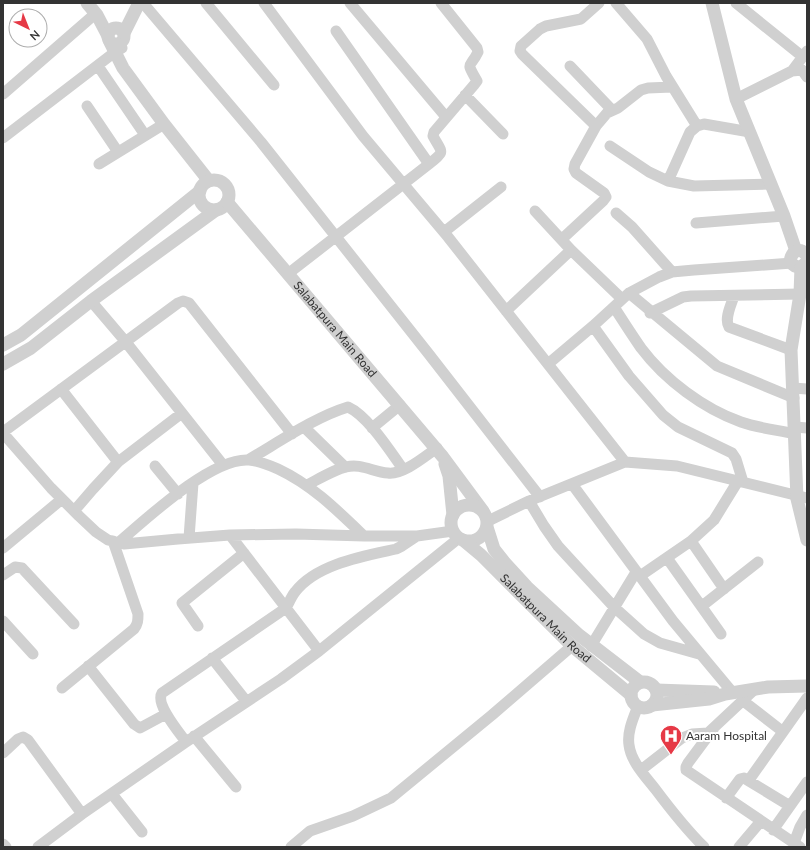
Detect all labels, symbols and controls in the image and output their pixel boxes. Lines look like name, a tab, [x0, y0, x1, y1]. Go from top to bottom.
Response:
north arrow	[8, 8, 48, 48]
text: N	[28, 28, 43, 43]
street label: Salabatpura Main Road	[290, 278, 380, 380]
street label: Salabatpura Main Road	[497, 571, 594, 666]
hospital icon: Aaram Hospital	[658, 723, 684, 756]
place label: Aaram Hospital	[686, 728, 767, 743]

